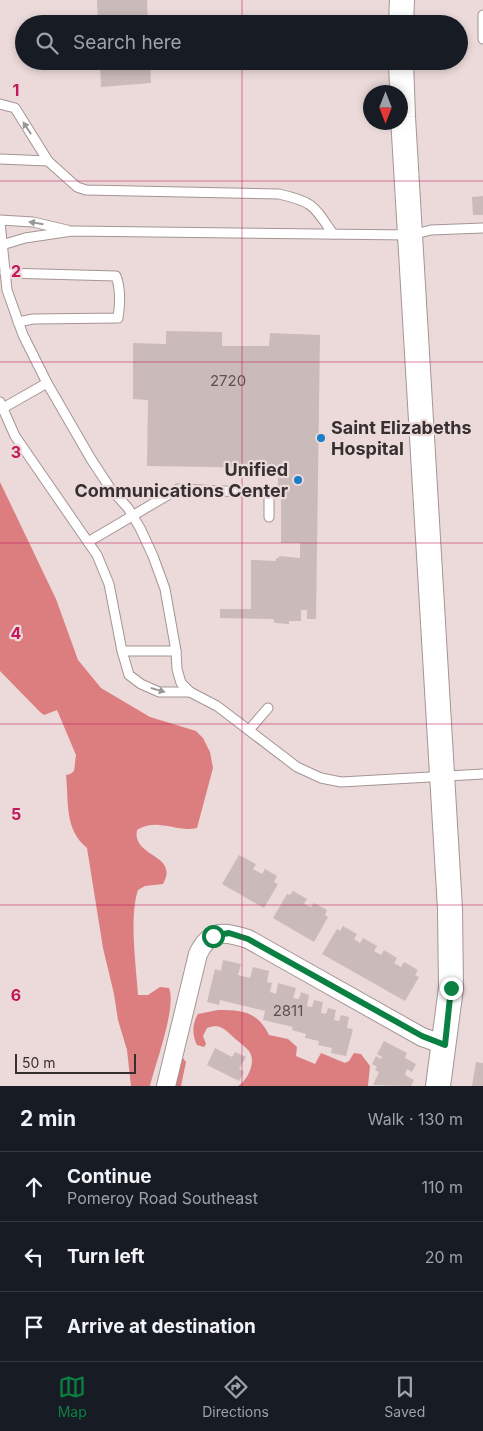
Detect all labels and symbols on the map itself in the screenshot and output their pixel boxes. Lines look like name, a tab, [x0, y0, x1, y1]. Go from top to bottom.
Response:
text: 1	[13, 80, 19, 100]
north arrow	[363, 85, 408, 130]
one-way arrow	[23, 122, 32, 135]
one-way arrow	[28, 219, 44, 227]
text: 2	[11, 261, 21, 281]
house number: 2720	[210, 371, 246, 390]
place label: Saint Elizabeths Hospital	[331, 417, 472, 459]
marker: Saint Elizabeths Hospital	[315, 432, 327, 444]
text: 3	[11, 442, 21, 462]
place label: Unified Communications Center	[75, 459, 288, 501]
marker: Unified Communications Center	[292, 474, 304, 486]
text: 4	[11, 623, 22, 643]
one-way arrow	[150, 686, 166, 694]
text: 5	[11, 804, 21, 824]
route start	[202, 925, 225, 948]
route end	[440, 977, 463, 1000]
text: 6	[11, 985, 21, 1005]
house number: 2811	[273, 1001, 303, 1020]
scale bar	[15, 1051, 136, 1074]

